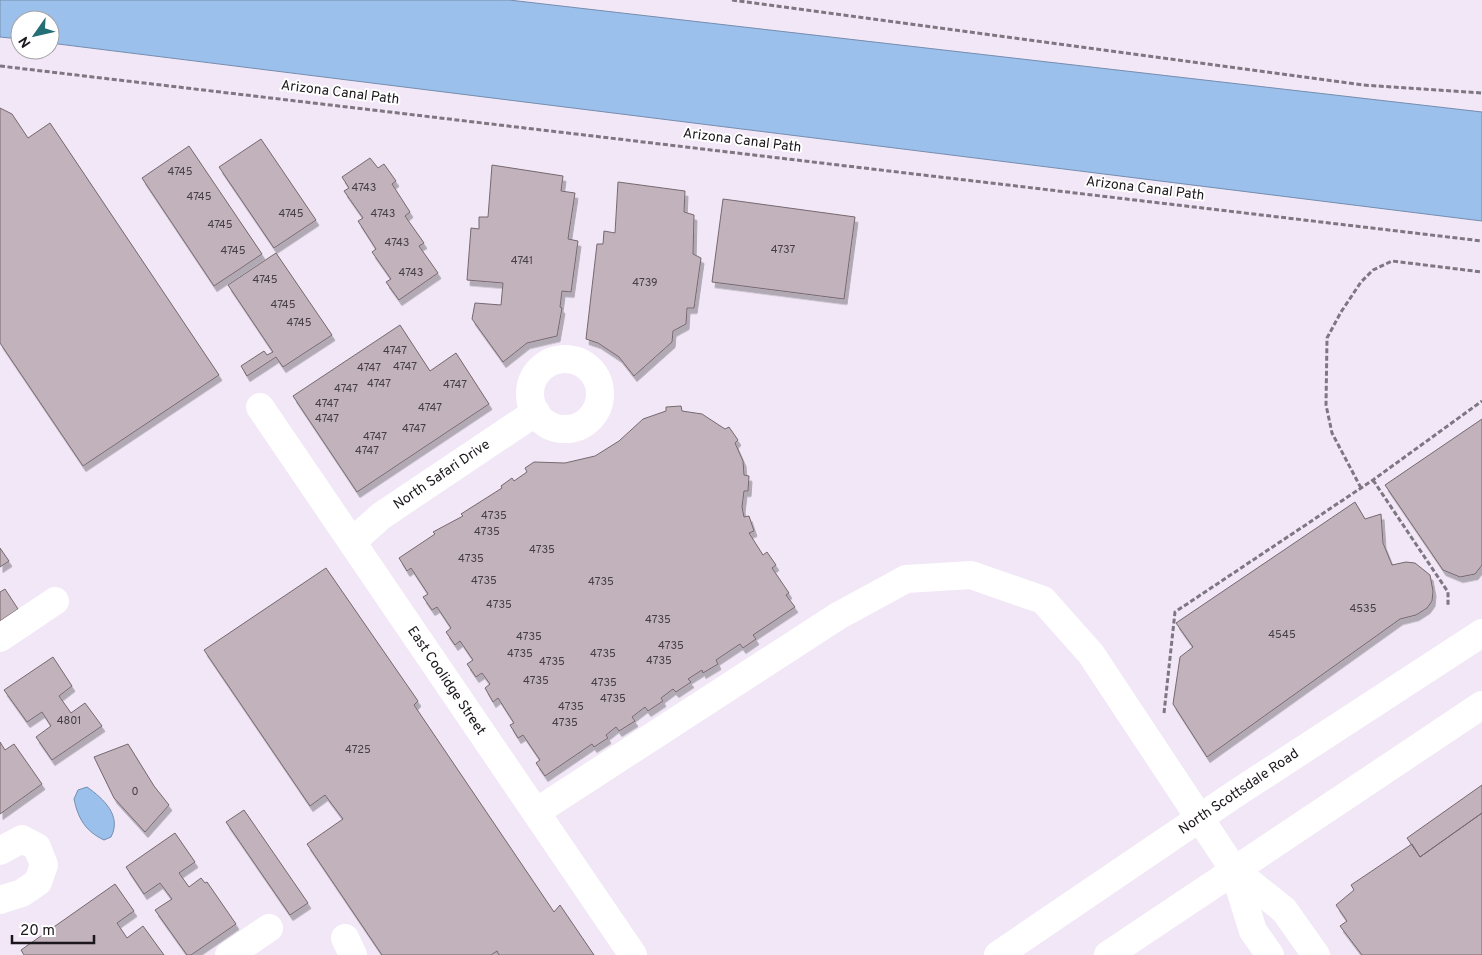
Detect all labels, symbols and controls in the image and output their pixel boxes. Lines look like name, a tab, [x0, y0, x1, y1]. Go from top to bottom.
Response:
north arrow	[10, 10, 60, 60]
text: N	[16, 33, 35, 50]
street label: Arizona Canal Path	[280, 77, 400, 109]
street label: Arizona Canal Path	[682, 125, 802, 157]
house number: 4745	[167, 165, 193, 179]
street label: Arizona Canal Path	[1085, 173, 1205, 205]
house number: 4743	[352, 181, 376, 195]
house number: 4745	[186, 190, 212, 204]
house number: 4745	[278, 207, 304, 221]
house number: 4743	[371, 207, 395, 221]
house number: 4745	[207, 218, 233, 232]
house number: 4743	[385, 236, 409, 250]
house number: 4737	[771, 243, 796, 257]
house number: 4745	[220, 244, 246, 258]
house number: 4741	[511, 254, 533, 268]
house number: 4743	[399, 266, 423, 280]
house number: 4745	[252, 273, 278, 287]
house number: 4739	[632, 276, 658, 290]
house number: 4745	[270, 298, 296, 312]
house number: 4745	[286, 316, 312, 330]
house number: 4747	[383, 344, 407, 358]
house number: 4747	[393, 360, 417, 374]
house number: 4747	[357, 361, 381, 375]
house number: 4747	[367, 377, 391, 391]
house number: 4747	[443, 378, 467, 392]
house number: 4747	[334, 382, 358, 396]
house number: 4747	[315, 397, 339, 411]
house number: 4747	[418, 401, 442, 415]
house number: 4747	[315, 412, 339, 426]
house number: 4747	[402, 422, 426, 436]
house number: 4747	[363, 430, 387, 444]
street label: North Safari Drive	[390, 436, 494, 514]
house number: 4747	[355, 444, 379, 458]
house number: 4735	[481, 509, 507, 523]
house number: 4735	[474, 525, 500, 539]
house number: 4735	[529, 543, 555, 557]
house number: 4735	[458, 552, 484, 566]
house number: 4735	[471, 574, 497, 588]
house number: 4735	[588, 575, 614, 589]
house number: 4735	[486, 598, 512, 612]
house number: 4535	[1349, 602, 1377, 616]
house number: 4735	[645, 613, 671, 627]
street label: East Coolidge Street	[403, 623, 489, 739]
house number: 4545	[1268, 628, 1296, 642]
house number: 4735	[516, 630, 542, 644]
house number: 4735	[658, 639, 684, 653]
house number: 4735	[507, 647, 533, 661]
house number: 4735	[590, 647, 616, 661]
house number: 4735	[646, 654, 672, 668]
house number: 4735	[539, 655, 565, 669]
house number: 4735	[523, 674, 549, 688]
house number: 4735	[591, 676, 617, 690]
house number: 4735	[600, 692, 626, 706]
house number: 4735	[558, 700, 584, 714]
house number: 4801	[57, 714, 81, 728]
house number: 4735	[552, 716, 578, 730]
house number: 4725	[345, 743, 371, 757]
street label: North Scottsdale Road	[1176, 745, 1302, 839]
house number: 0	[131, 785, 139, 799]
scale bar	[12, 912, 95, 944]
text: 20 m	[20, 922, 55, 941]

